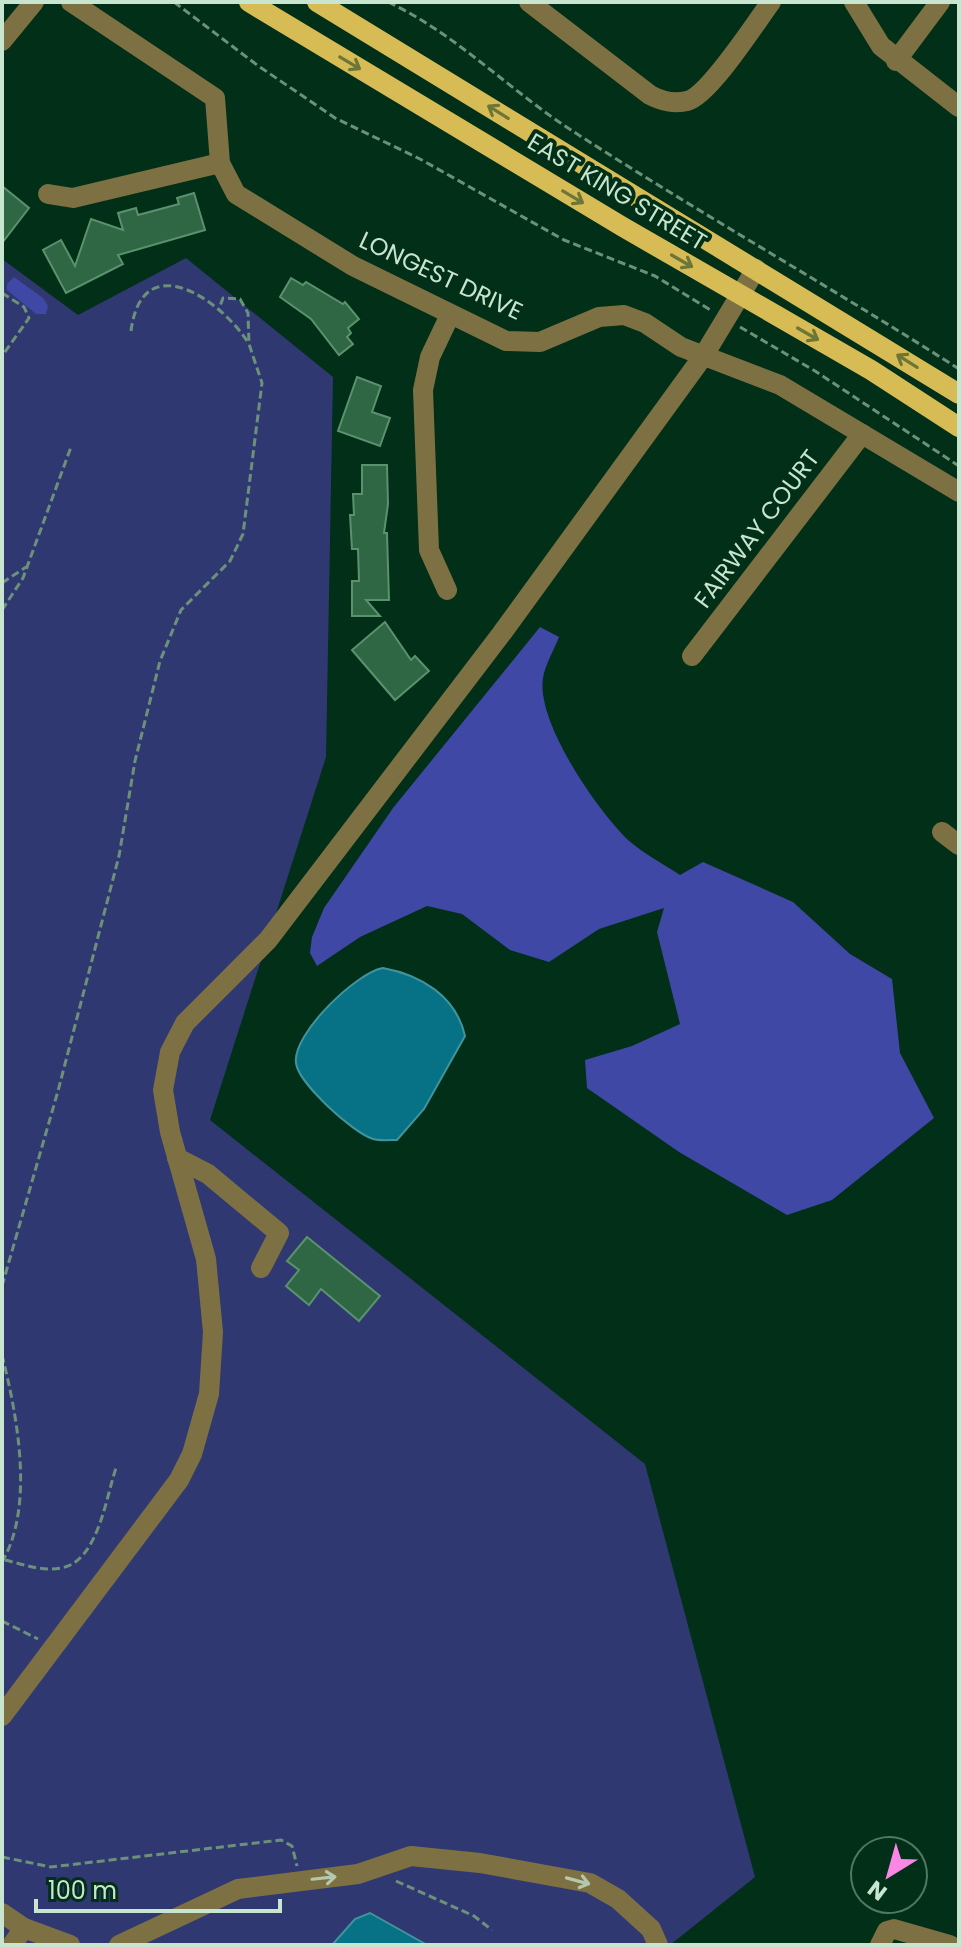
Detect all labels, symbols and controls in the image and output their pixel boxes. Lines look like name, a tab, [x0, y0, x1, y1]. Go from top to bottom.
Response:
one-way arrow	[338, 56, 361, 72]
one-way arrow	[487, 104, 510, 120]
street label: EAST KING STREET	[522, 125, 713, 258]
one-way arrow	[561, 189, 584, 205]
street label: LONGEST DRIVE	[354, 223, 528, 328]
one-way arrow	[670, 253, 693, 269]
one-way arrow	[796, 326, 819, 342]
one-way arrow	[896, 353, 919, 369]
street label: FAIRWAY COURT	[686, 443, 827, 614]
north arrow	[849, 1835, 929, 1915]
scale bar	[36, 1863, 280, 1913]
one-way arrow	[310, 1871, 337, 1886]
text: N	[861, 1873, 893, 1908]
text: 100 m	[48, 1874, 117, 1907]
one-way arrow	[565, 1874, 591, 1889]

